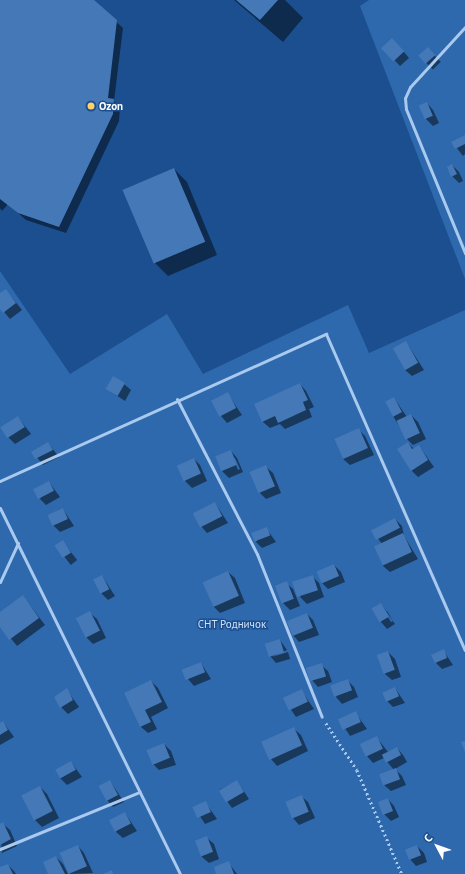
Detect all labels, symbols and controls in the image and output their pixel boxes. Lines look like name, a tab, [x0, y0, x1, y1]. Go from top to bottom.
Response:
place label: Ozon	[99, 99, 123, 113]
marker: Ozon	[86, 101, 96, 111]
park label: СНТ Родничок	[198, 617, 266, 631]
north arrow	[417, 826, 457, 866]
text: С	[421, 831, 435, 845]

